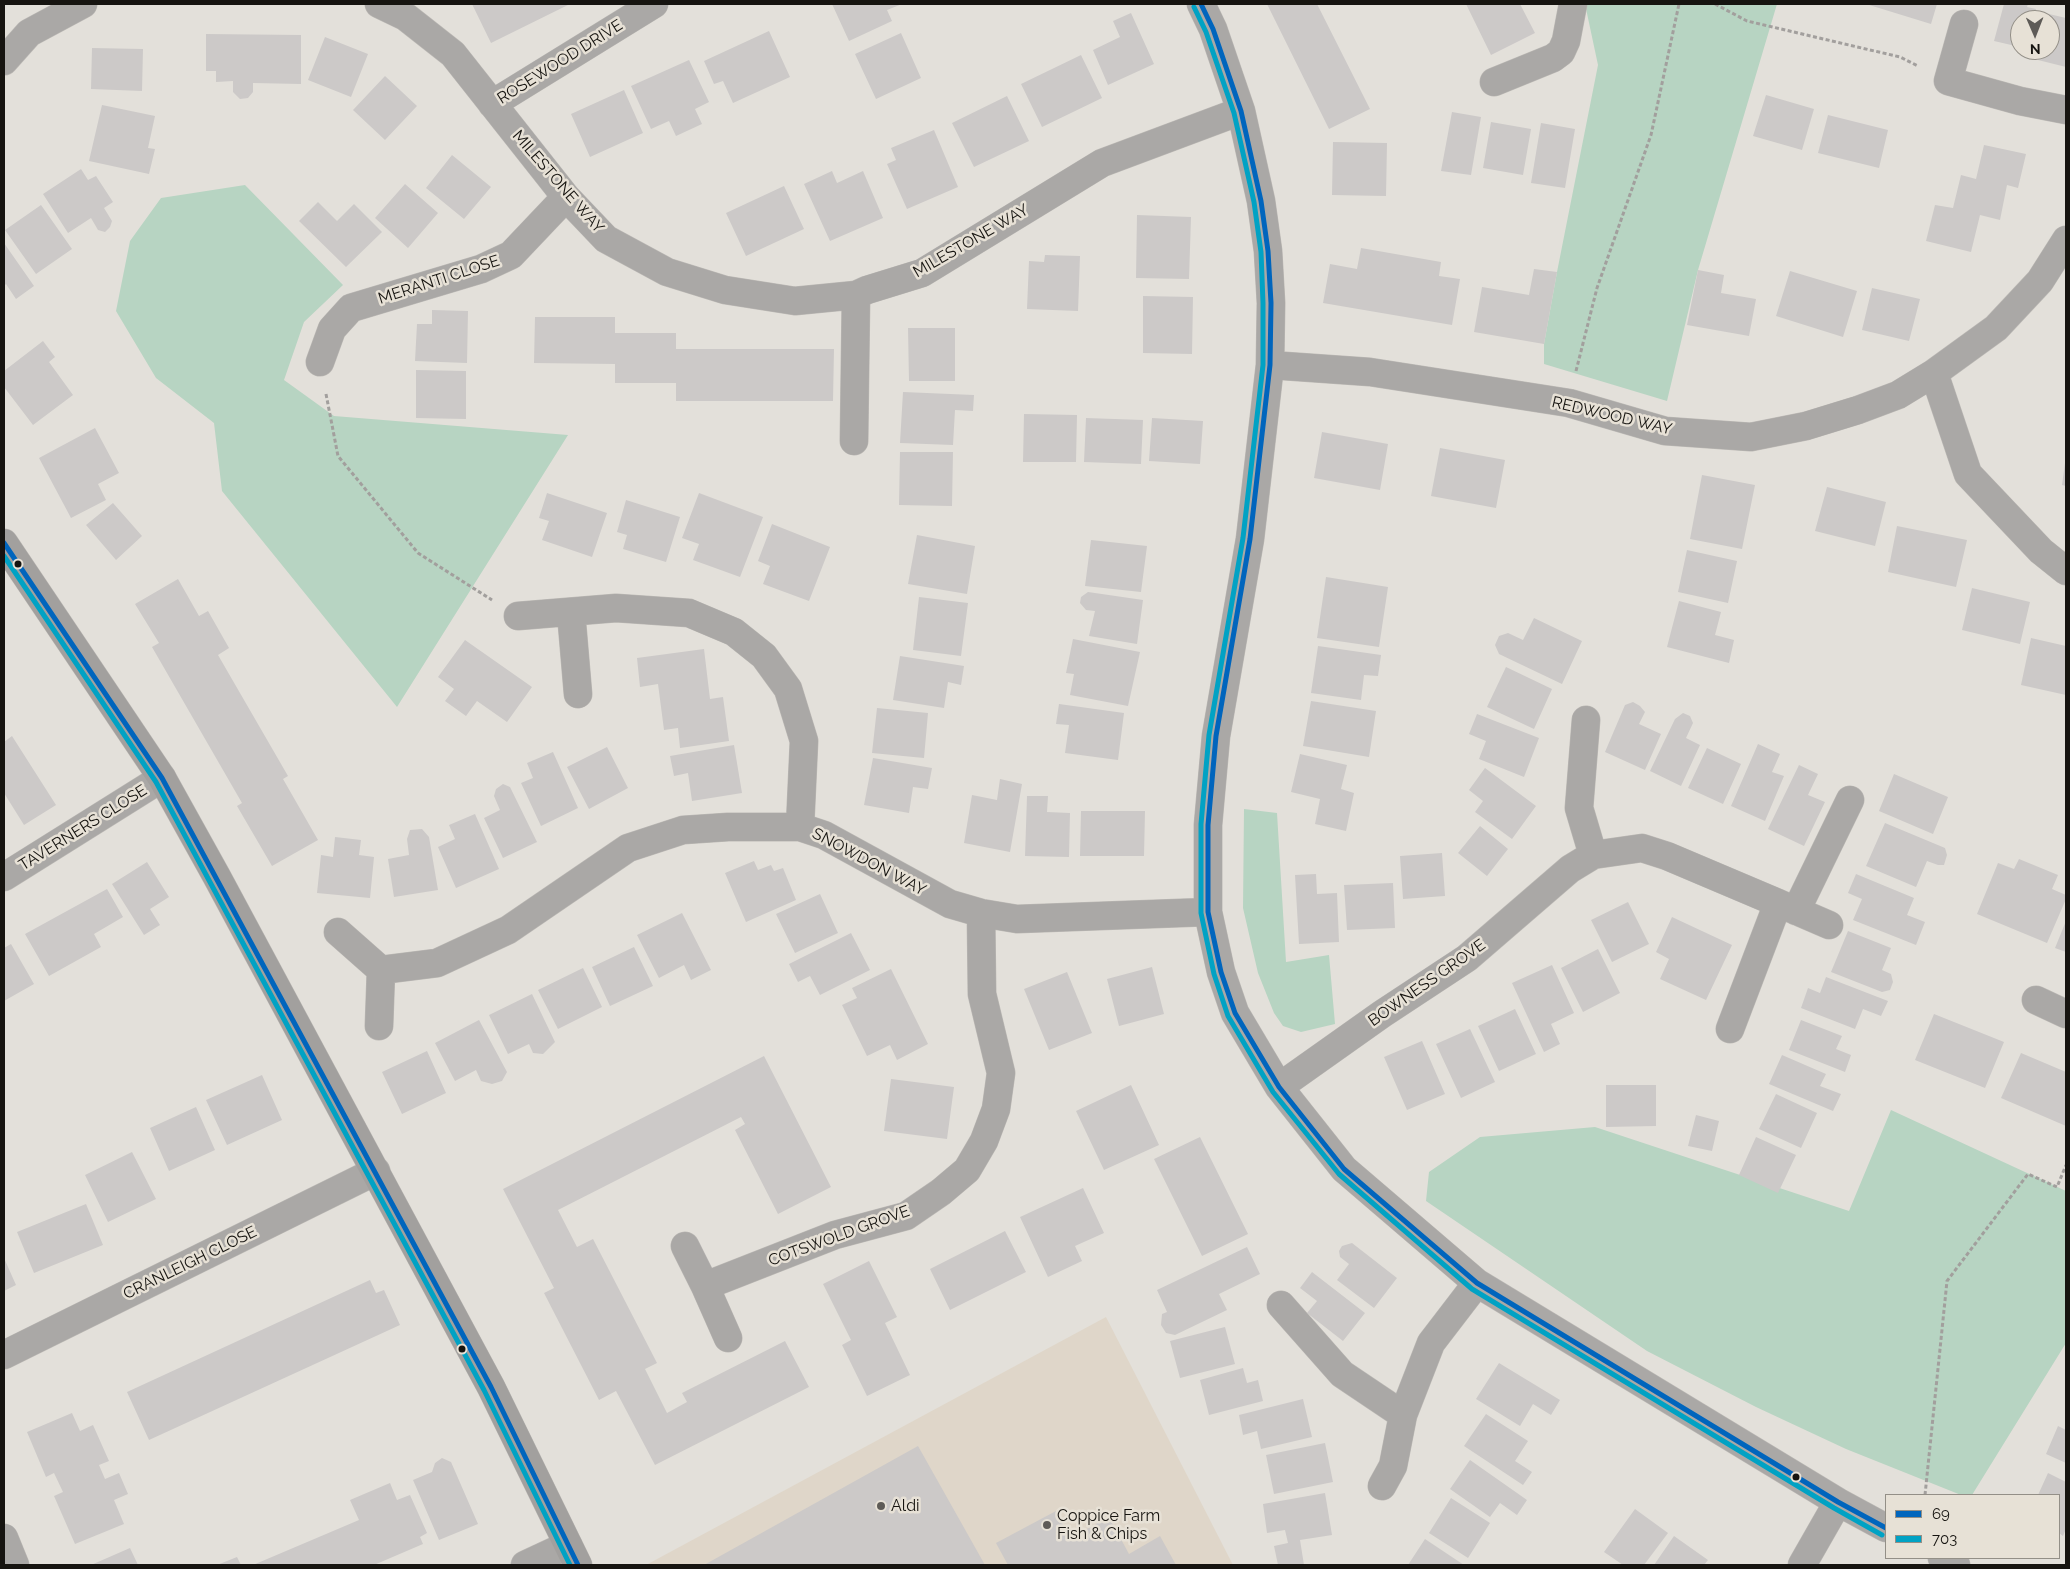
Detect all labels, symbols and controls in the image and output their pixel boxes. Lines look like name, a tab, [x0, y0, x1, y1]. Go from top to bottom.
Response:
north arrow	[2010, 10, 2060, 60]
street label: ROSEWOOD DRIVE	[494, 16, 626, 108]
text: N	[2030, 41, 2041, 57]
street label: MILESTONE WAY	[508, 127, 608, 237]
street label: MILESTONE WAY	[910, 200, 1032, 282]
street label: MERANTI CLOSE	[376, 251, 502, 309]
street label: REDWOOD WAY	[1550, 393, 1674, 439]
unlabelled marker	[13, 559, 23, 569]
street label: TAVERNERS CLOSE	[15, 781, 151, 875]
street label: SNOWDON WAY	[809, 824, 929, 900]
street label: BOWNESS GROVE	[1365, 935, 1489, 1031]
street label: COTSWOLD GROVE	[766, 1202, 912, 1270]
street label: CRANLEIGH CLOSE	[120, 1222, 260, 1304]
unlabelled marker	[457, 1344, 467, 1354]
unlabelled marker	[1791, 1472, 1801, 1482]
legend	[1885, 1494, 2060, 1559]
place label: Aldi	[891, 1496, 920, 1516]
marker: Aldi	[875, 1500, 887, 1512]
text: 69	[1932, 1505, 1950, 1523]
place label: Coppice Farm Fish & Chips	[1057, 1506, 1160, 1544]
marker: Coppice Farm Fish & Chips	[1041, 1519, 1053, 1531]
text: 703	[1932, 1530, 1957, 1548]

